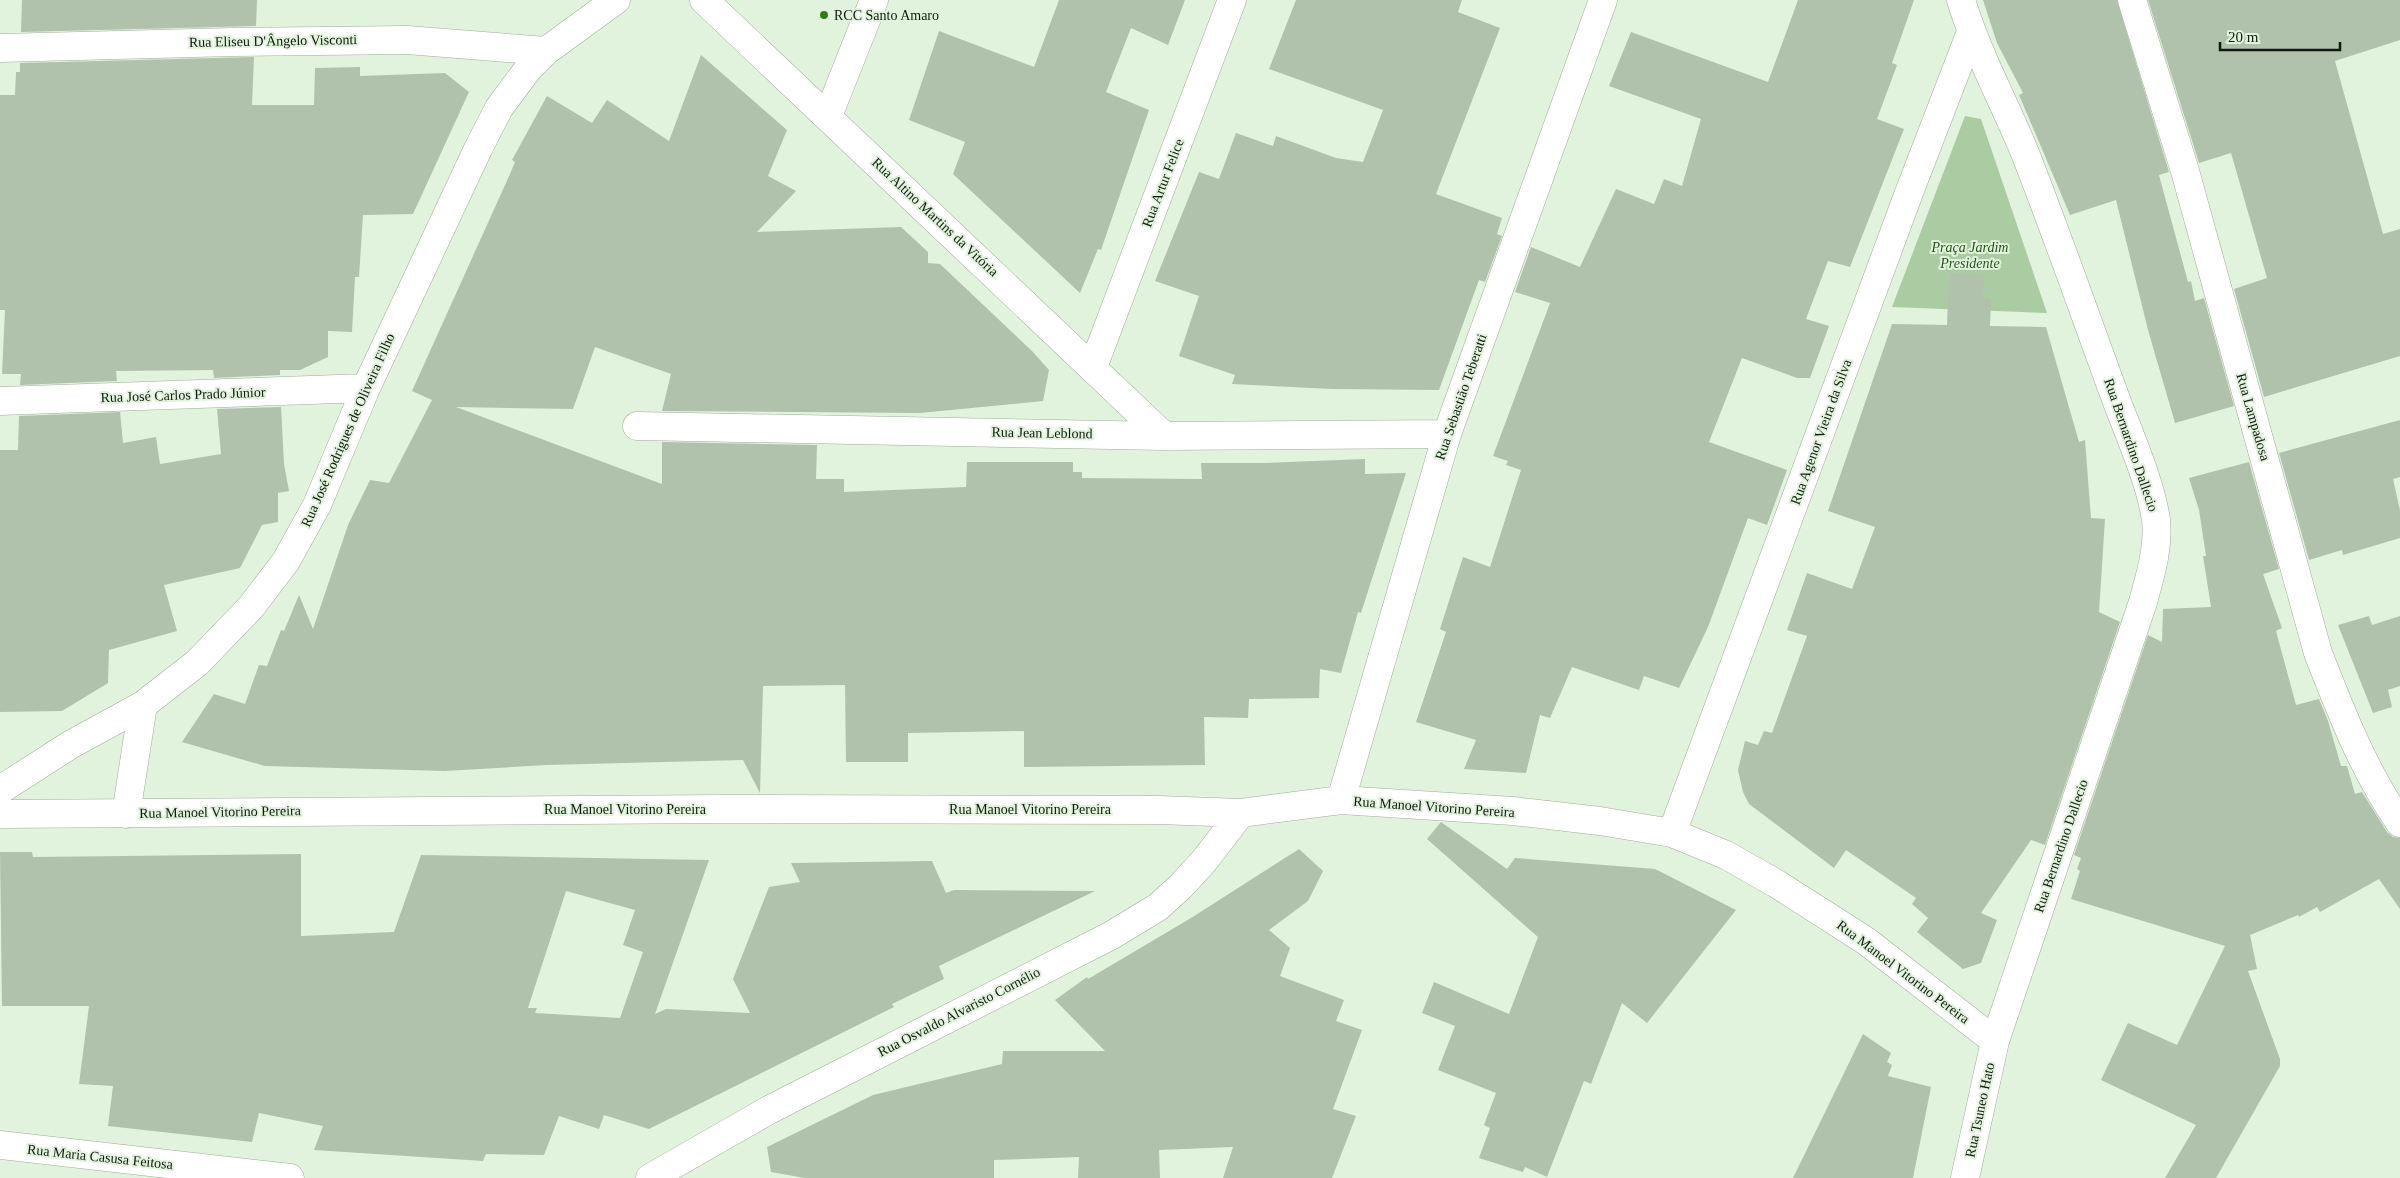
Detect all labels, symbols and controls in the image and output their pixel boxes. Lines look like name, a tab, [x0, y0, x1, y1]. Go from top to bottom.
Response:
place label: RCC Santo Amaro	[834, 8, 939, 23]
marker: RCC Santo Amaro	[818, 9, 830, 21]
scale bar	[2220, 20, 2340, 52]
text: 20 m	[2228, 29, 2259, 45]
street label: Rua Eliseu D'Ângelo Visconti	[189, 31, 357, 50]
street label: Rua Artur Felice	[1139, 137, 1187, 229]
street label: Rua Altino Martins da Vitória	[869, 155, 1002, 280]
park label: Praça Jardim Presidente	[1931, 240, 2008, 271]
street label: Rua José Rodrigues de Oliveira Filho	[298, 331, 398, 529]
street label: Rua Sebastião Teberatti	[1432, 332, 1490, 462]
street label: Rua Agenor Vieira da Silva	[1788, 357, 1855, 507]
street label: Rua Lampadosa	[2233, 371, 2273, 463]
street label: Rua Bernardino Dallecio	[2101, 376, 2161, 514]
street label: Rua José Carlos Prado Júnior	[100, 385, 266, 405]
street label: Rua Jean Leblond	[991, 425, 1093, 441]
street label: Rua Bernardino Dallecio	[2031, 777, 2091, 915]
street label: Rua Manoel Vitorino Pereira	[1353, 794, 1516, 820]
street label: Rua Manoel Vitorino Pereira	[544, 802, 707, 817]
street label: Rua Manoel Vitorino Pereira	[949, 802, 1112, 817]
street label: Rua Manoel Vitorino Pereira	[139, 803, 302, 821]
street label: Rua Manoel Vitorino Pereira	[1834, 917, 1973, 1027]
street label: Rua Osvaldo Alvaristo Cornélio	[875, 964, 1043, 1060]
street label: Rua Tsuneo Hato	[1963, 1061, 1997, 1159]
street label: Rua Maria Casusa Feitosa	[26, 1142, 174, 1172]

